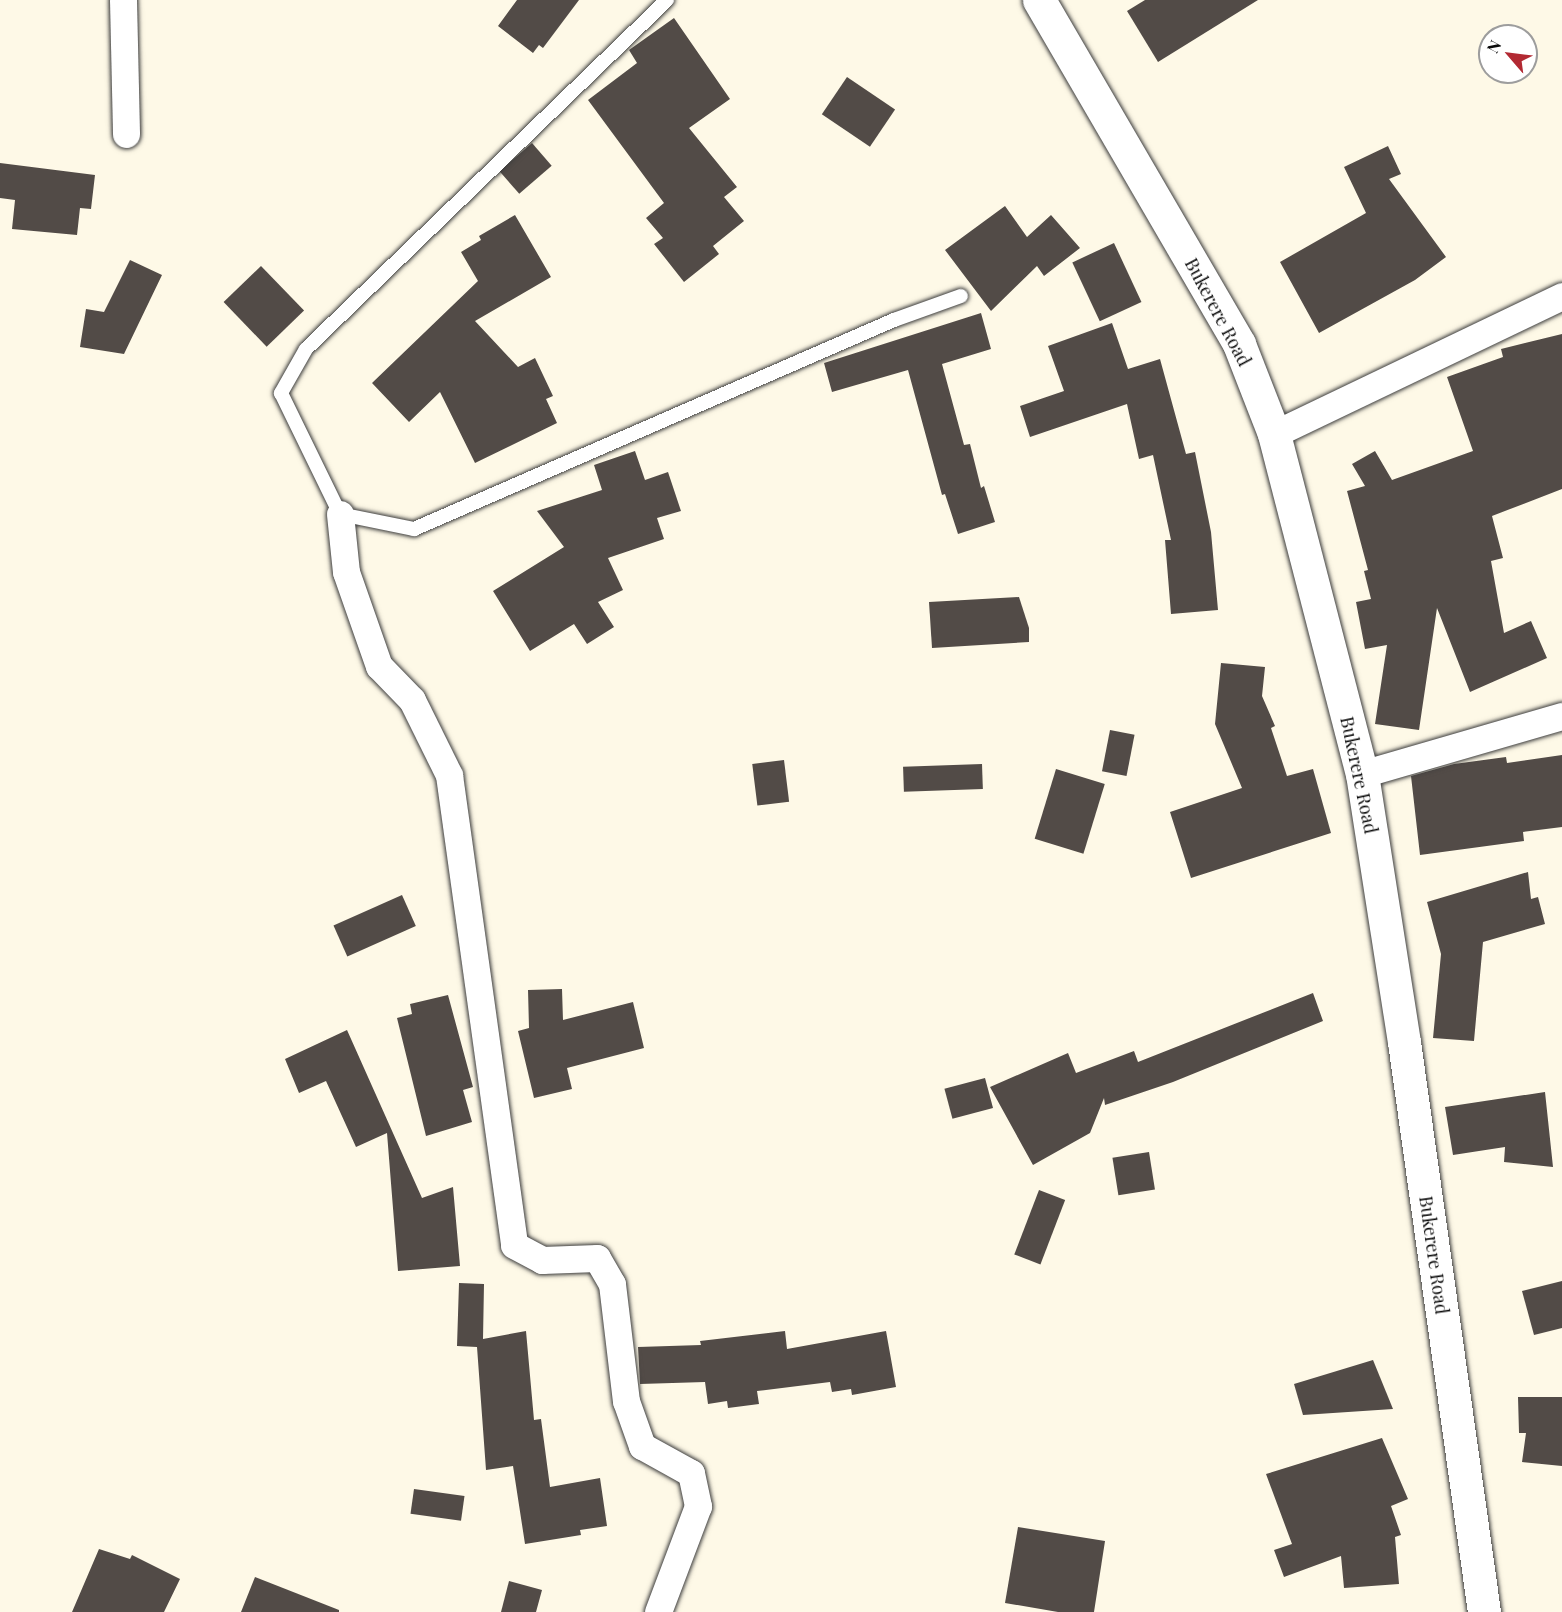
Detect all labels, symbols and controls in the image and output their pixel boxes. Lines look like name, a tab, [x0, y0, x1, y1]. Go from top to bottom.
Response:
north arrow	[1478, 24, 1538, 84]
text: N	[1481, 36, 1505, 56]
street label: Bukerere Road	[1181, 254, 1255, 370]
street label: Bukerere Road	[1336, 714, 1382, 836]
street label: Bukerere Road	[1415, 1195, 1453, 1315]

